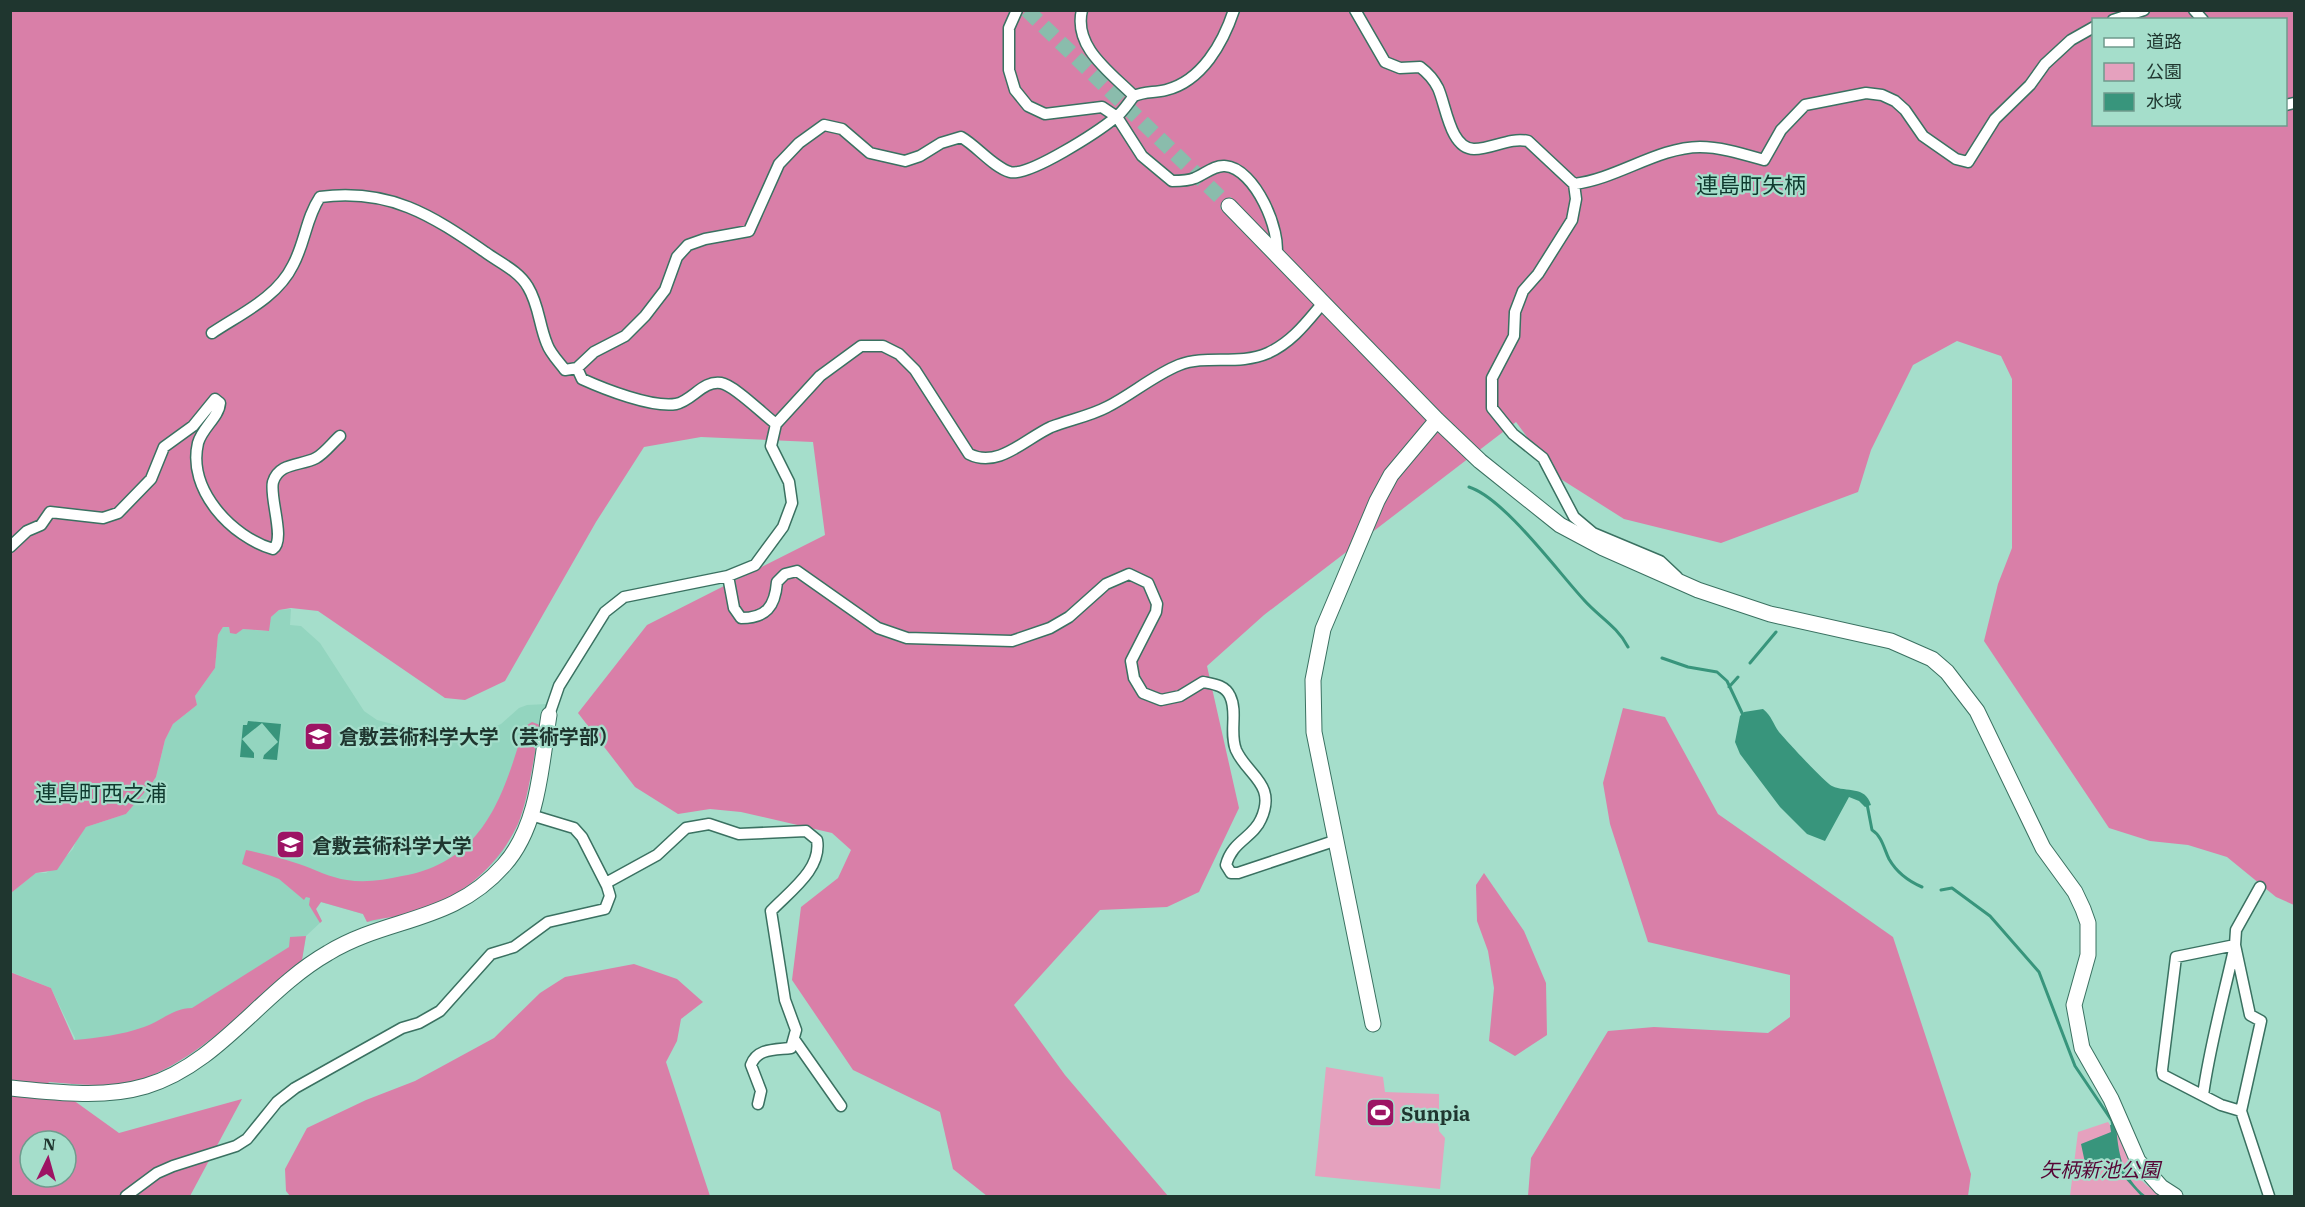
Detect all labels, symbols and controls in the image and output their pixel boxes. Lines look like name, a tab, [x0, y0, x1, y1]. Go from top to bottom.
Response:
legend	[2092, 18, 2287, 126]
text: 道路	[2146, 30, 2182, 53]
text: 公園	[2146, 60, 2182, 83]
text: 水域	[2146, 90, 2182, 113]
district label: 連島町矢柄	[1696, 170, 1806, 199]
school or university icon: 倉敷芸術科学大学（芸術学部）	[302, 720, 334, 752]
place label: 倉敷芸術科学大学（芸術学部）	[339, 723, 619, 750]
district label: 連島町西之浦	[35, 778, 167, 807]
school or university icon: 倉敷芸術科学大学	[275, 829, 307, 861]
place label: 倉敷芸術科学大学	[312, 832, 472, 859]
sports icon: Sunpia	[1364, 1097, 1396, 1129]
place label: Sunpia	[1401, 1100, 1471, 1127]
north arrow	[18, 1129, 78, 1189]
text: N	[42, 1134, 56, 1155]
park label: 矢柄新池公園	[2040, 1156, 2163, 1183]

